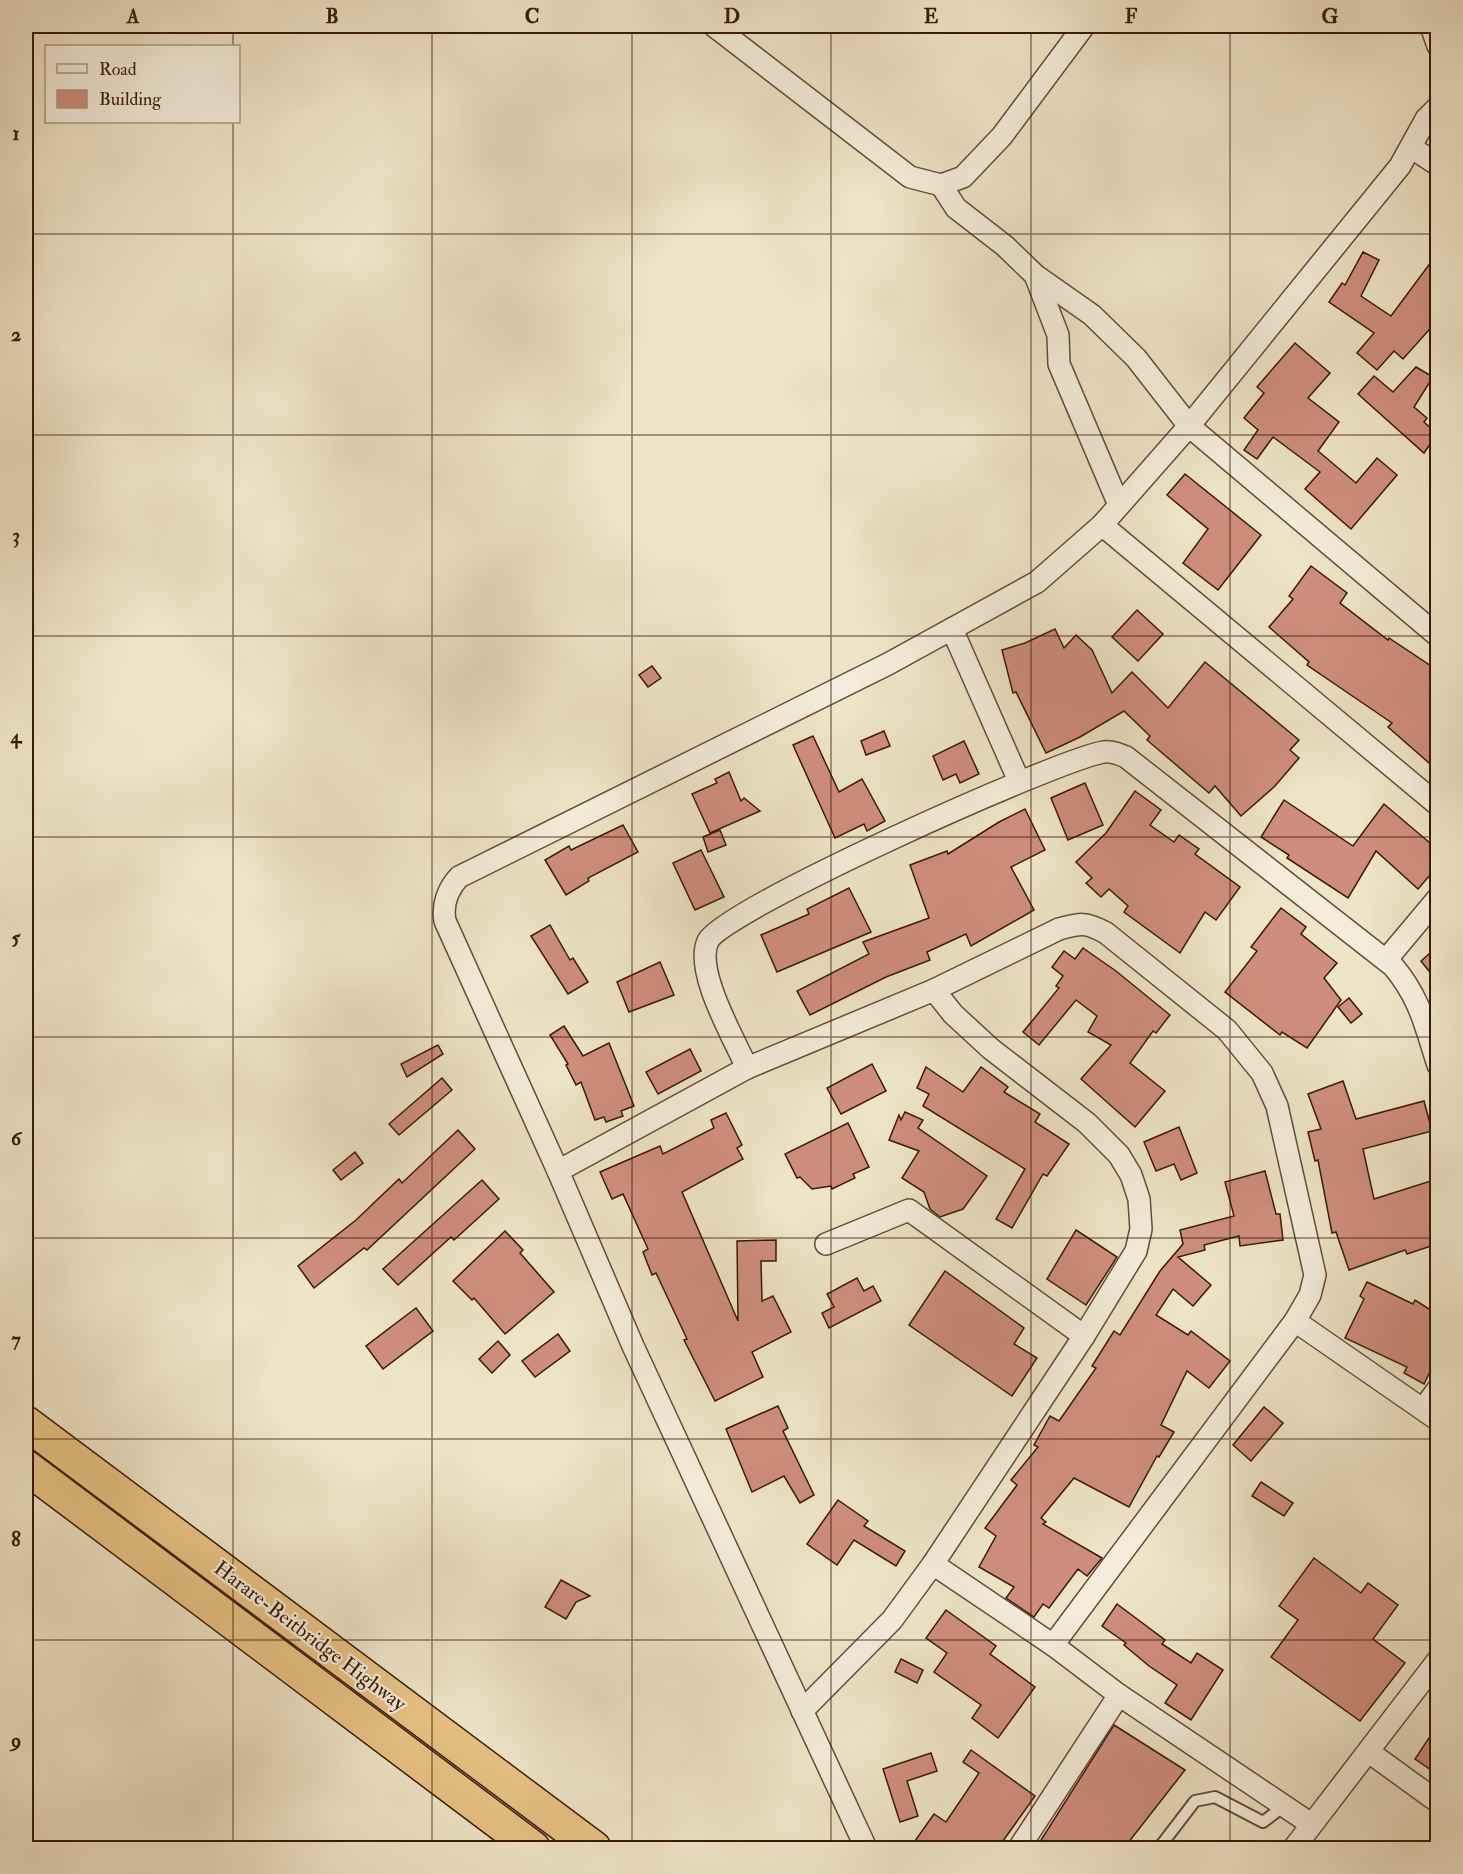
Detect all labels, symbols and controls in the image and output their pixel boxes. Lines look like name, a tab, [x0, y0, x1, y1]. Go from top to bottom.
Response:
text: A	[126, 4, 140, 29]
text: B	[325, 4, 339, 29]
text: C	[525, 4, 539, 29]
text: D	[724, 4, 740, 29]
text: E	[924, 4, 939, 29]
text: F	[1125, 4, 1138, 29]
text: G	[1322, 4, 1339, 29]
legend	[45, 45, 240, 123]
text: Road	[99, 58, 137, 81]
text: Building	[99, 88, 162, 111]
text: 1	[12, 121, 20, 146]
text: 2	[11, 322, 21, 347]
text: 3	[12, 523, 20, 548]
text: 4	[10, 724, 23, 749]
text: 5	[12, 925, 22, 950]
text: 6	[11, 1126, 23, 1151]
text: 7	[11, 1327, 21, 1352]
text: 8	[11, 1527, 21, 1552]
street label: Harare-Beitbridge Highway	[208, 1555, 412, 1718]
text: 9	[9, 1728, 21, 1753]

